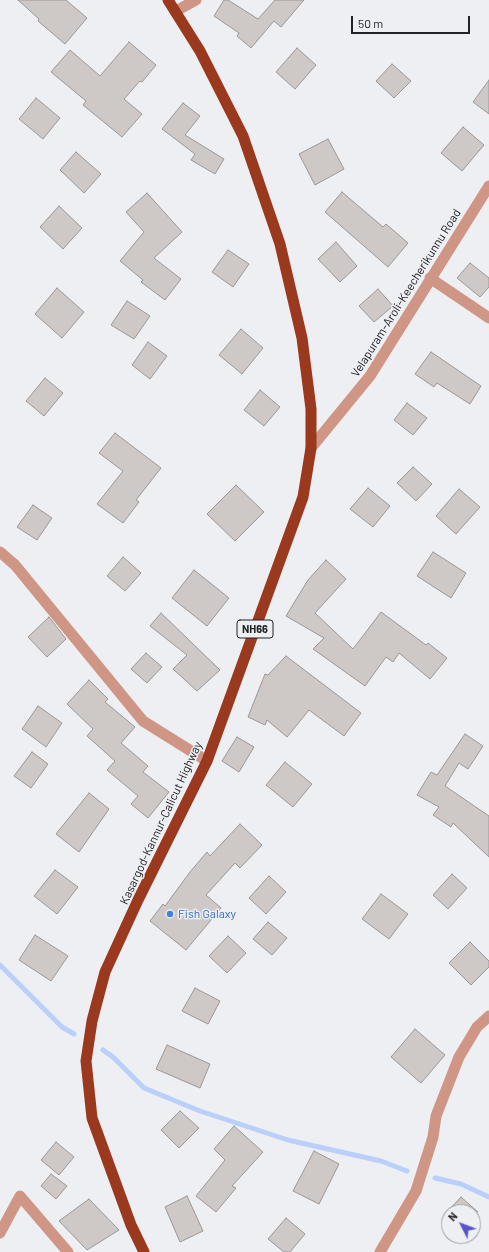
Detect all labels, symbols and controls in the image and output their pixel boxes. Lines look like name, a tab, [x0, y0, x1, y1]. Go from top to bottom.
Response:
scale bar	[353, 8, 472, 34]
text: 50 m	[358, 16, 383, 30]
street label: Velapuram-Aroli-Keecherikunnu Road	[348, 206, 464, 380]
road number: NH66	[237, 620, 273, 638]
street label: Kasargod-Kannur-Calicut Highway	[117, 739, 205, 907]
place label: Fish Galaxy	[178, 907, 236, 921]
marker: Fish Galaxy	[165, 909, 175, 919]
north arrow	[441, 1204, 481, 1244]
text: N	[445, 1209, 460, 1223]

